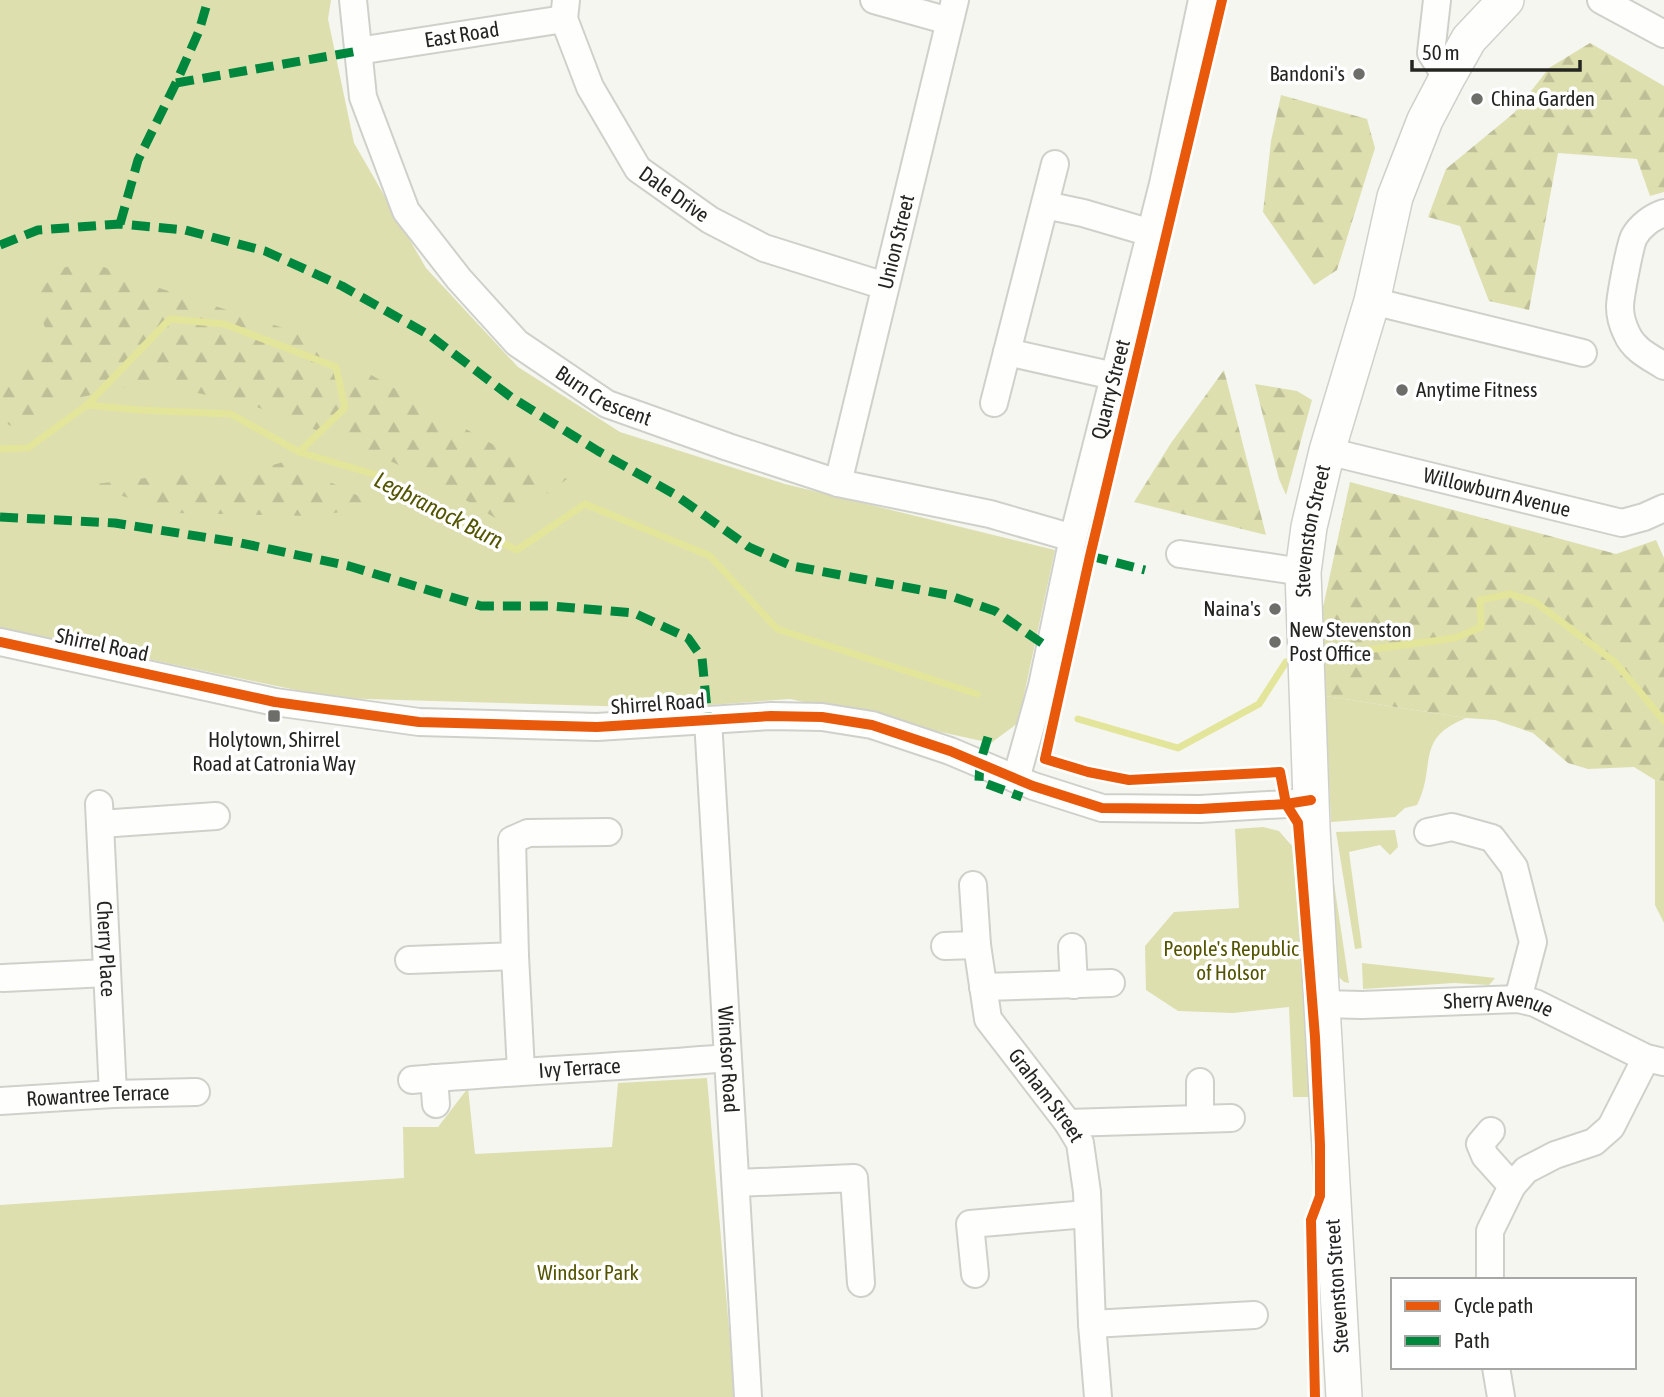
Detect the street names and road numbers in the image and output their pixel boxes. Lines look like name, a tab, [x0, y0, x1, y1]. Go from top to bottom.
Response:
street label: East Road	[423, 16, 501, 52]
street label: Dale Drive	[635, 161, 714, 227]
street label: Union Street	[872, 192, 918, 291]
street label: Quarry Street	[1086, 337, 1134, 442]
street label: Burn Crescent	[552, 360, 655, 430]
street label: Stevenston Street	[1290, 462, 1334, 598]
street label: Willowburn Avenue	[1421, 462, 1573, 521]
street label: Shirrel Road	[54, 622, 151, 666]
street label: Shirrel Road	[610, 688, 706, 718]
street label: Cherry Place	[93, 900, 121, 997]
street label: Sherry Avenue	[1443, 986, 1558, 1021]
street label: Windsor Road	[714, 1005, 744, 1113]
street label: Graham Street	[1004, 1043, 1090, 1146]
street label: Ivy Terrace	[538, 1053, 621, 1082]
street label: Rowantree Terrace	[26, 1080, 170, 1110]
street label: Stevenston Street	[1319, 1218, 1353, 1354]

